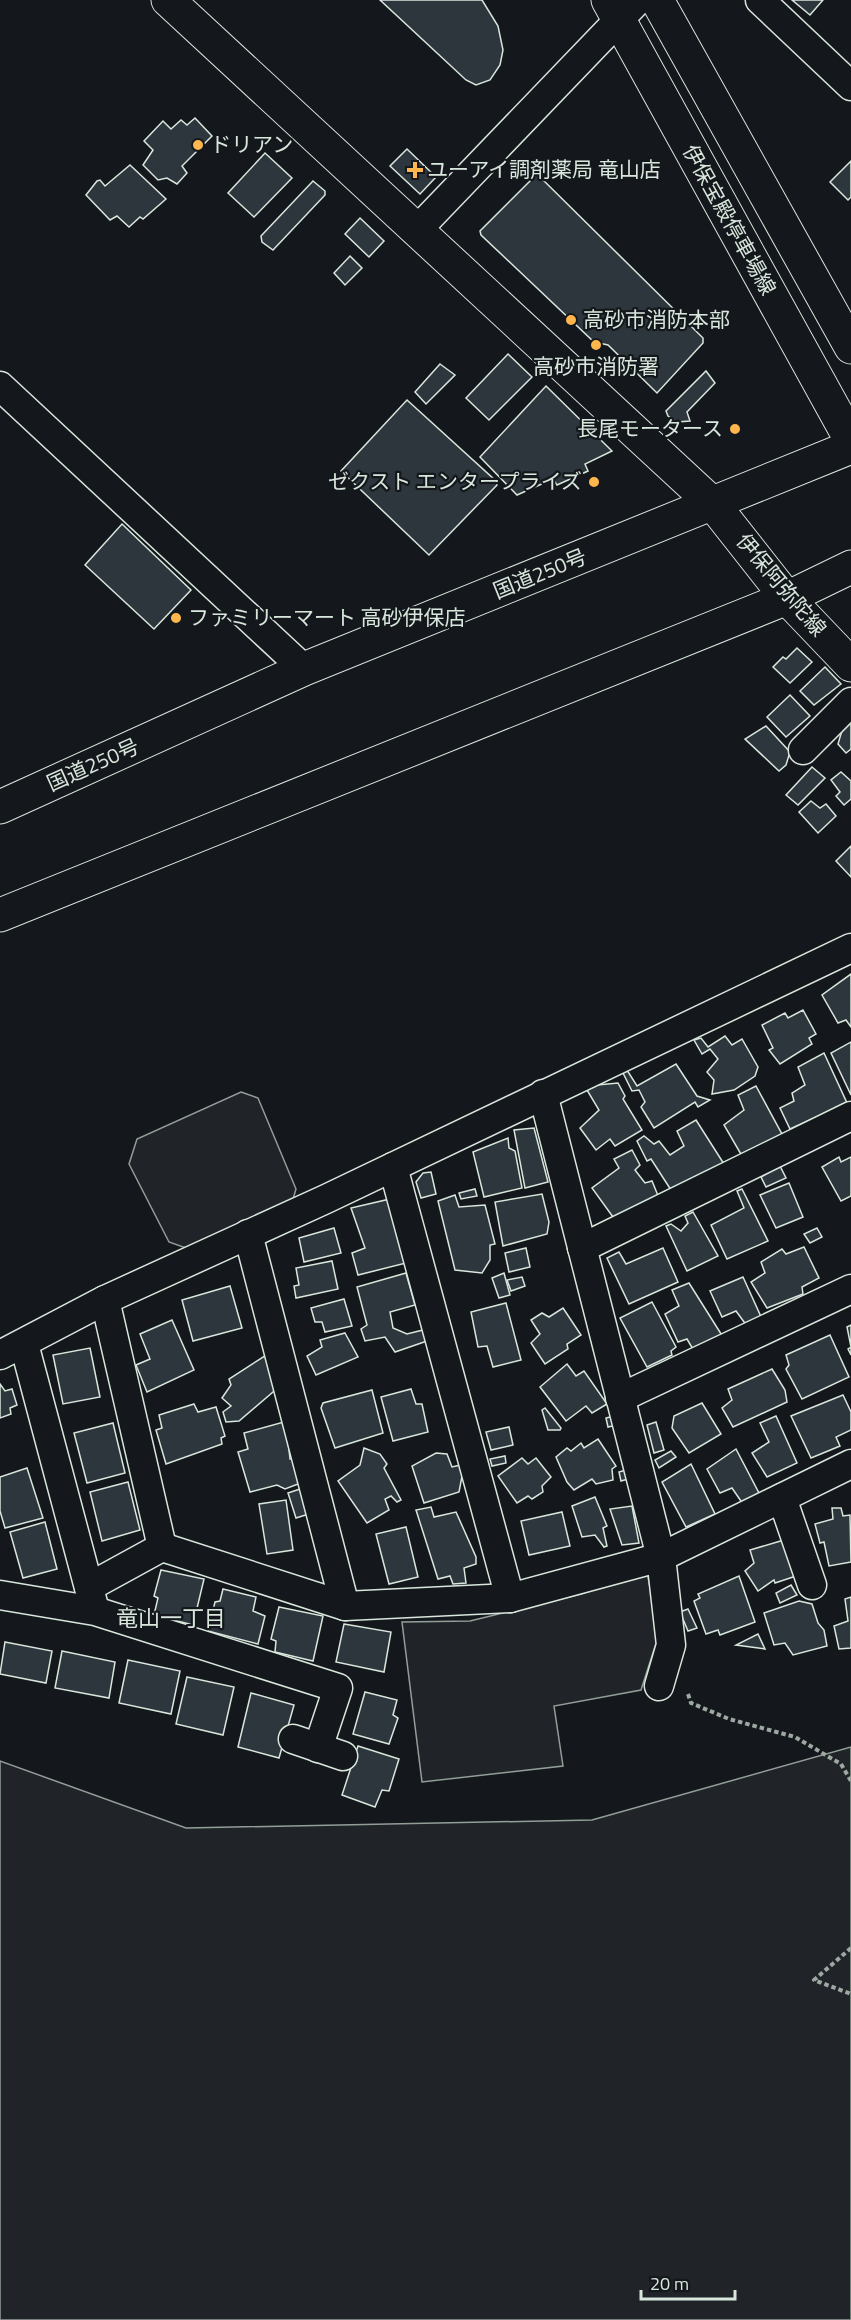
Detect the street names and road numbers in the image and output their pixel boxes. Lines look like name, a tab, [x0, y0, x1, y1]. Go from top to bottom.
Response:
street label: 伊保宝殿停車場線	[675, 138, 785, 301]
street label: 伊保阿弥陀線	[729, 526, 835, 643]
street label: 国道250号	[488, 540, 591, 606]
street label: 国道250号	[41, 729, 144, 799]

